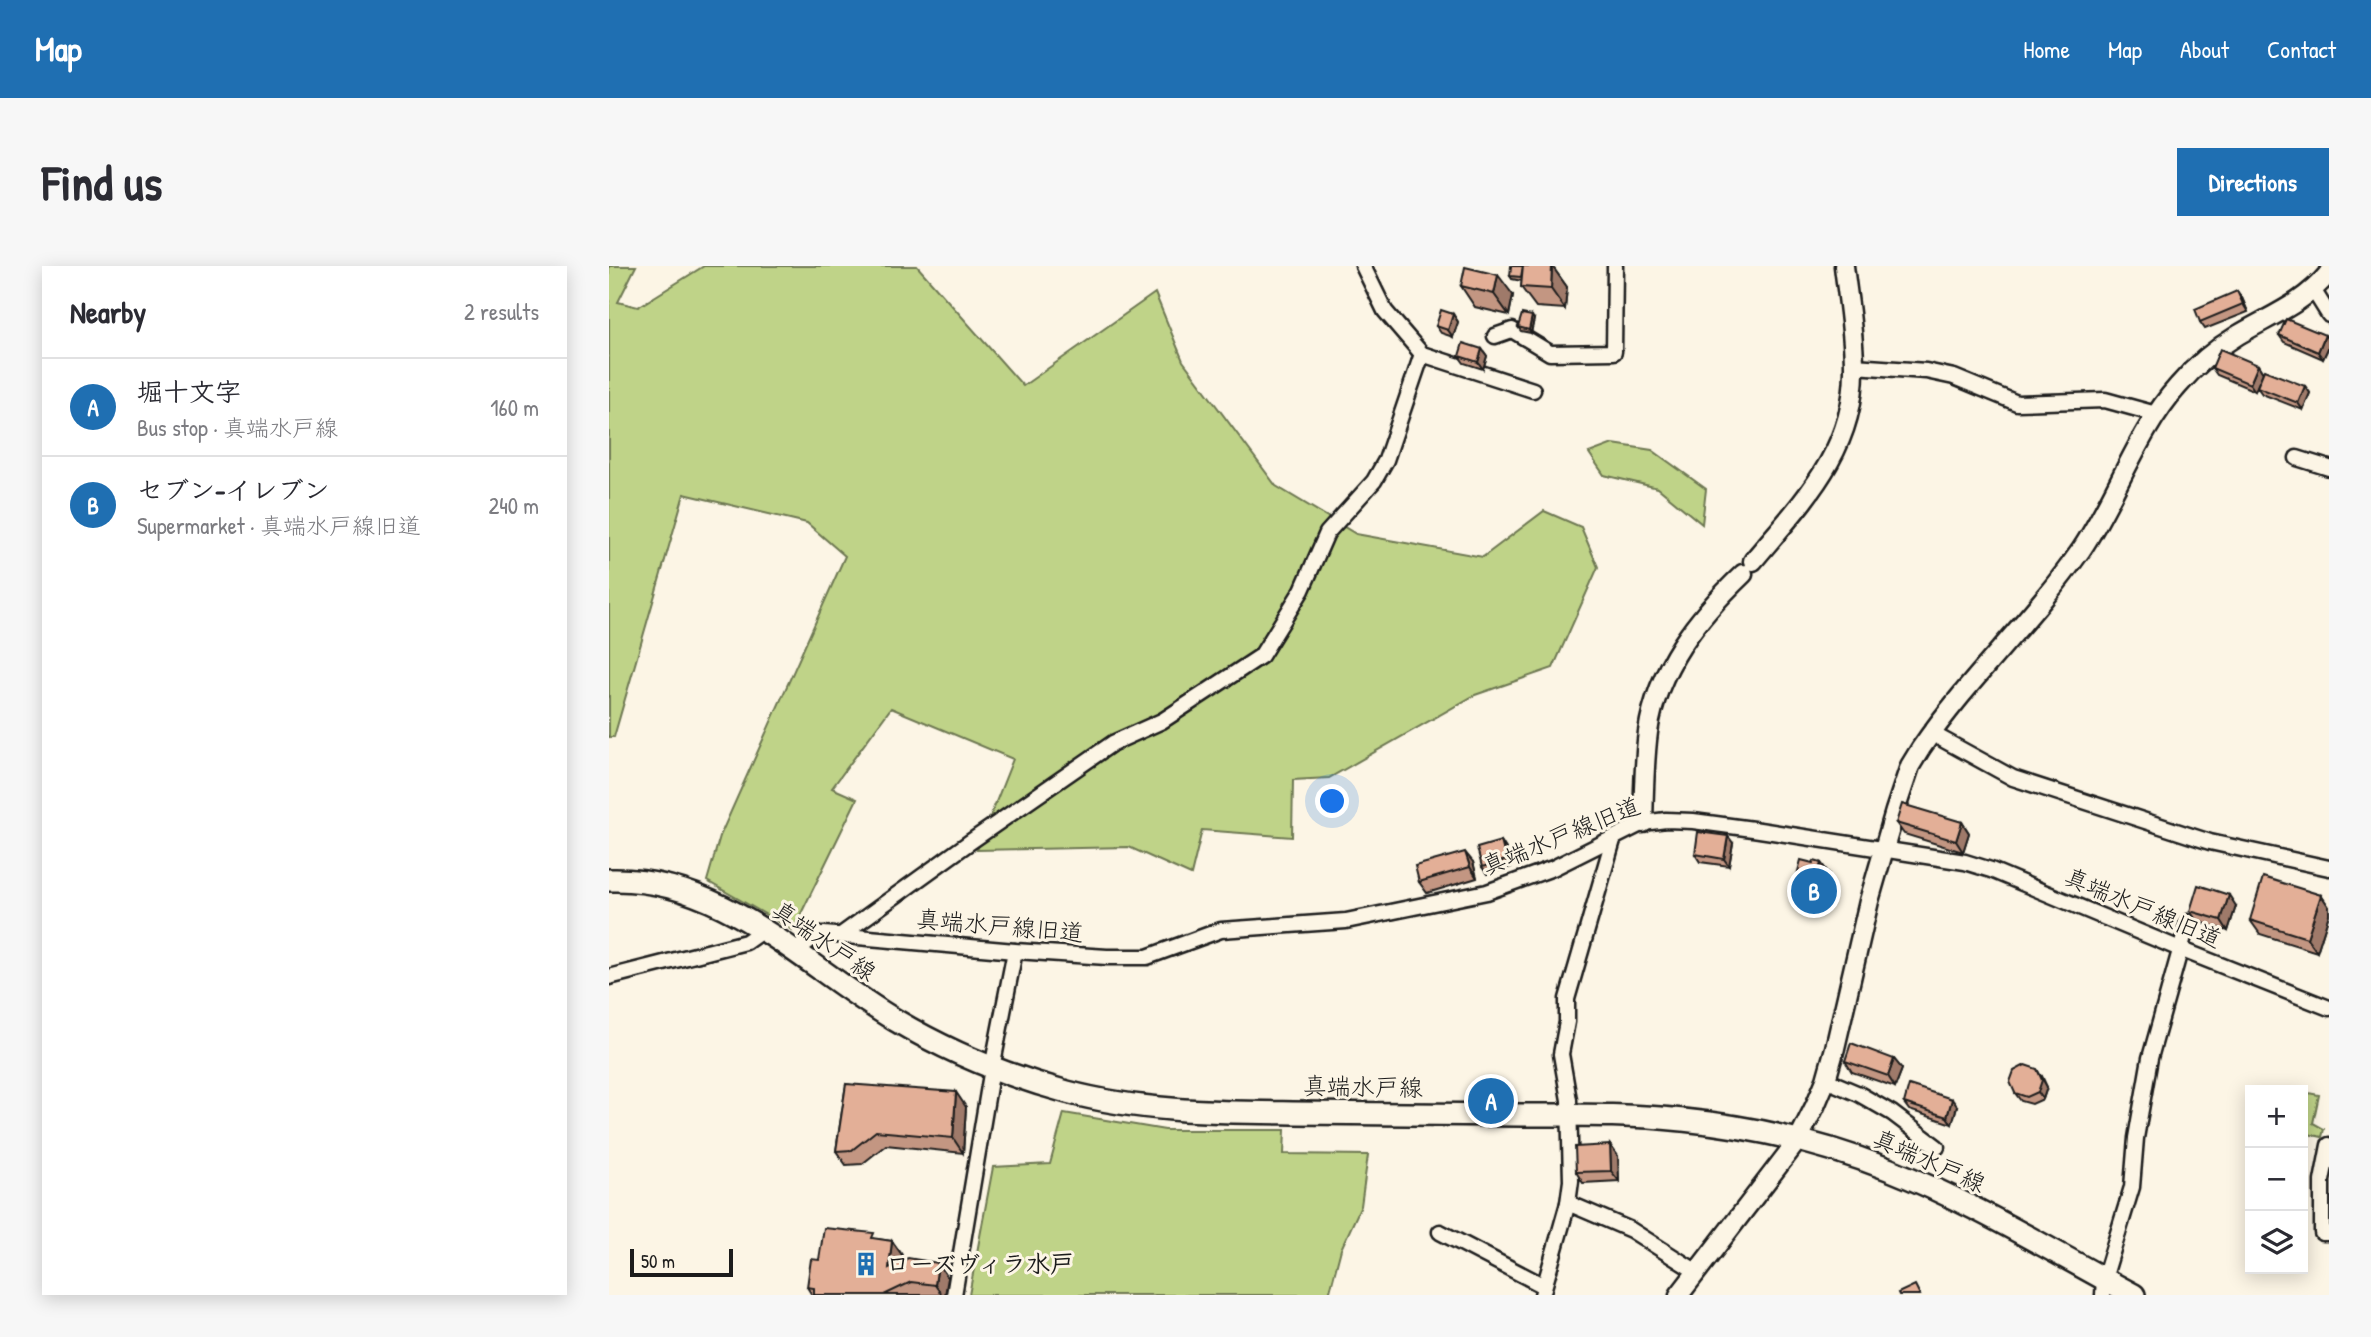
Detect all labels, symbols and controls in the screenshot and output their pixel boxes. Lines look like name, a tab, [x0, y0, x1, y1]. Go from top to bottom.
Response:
text: Map	[35, 27, 82, 71]
text: Home	[2023, 33, 2070, 65]
text: Map	[2108, 33, 2142, 65]
text: About	[2180, 33, 2229, 65]
text: Contact	[2267, 33, 2336, 65]
button: Directions	[2177, 148, 2329, 216]
text: Find us	[42, 149, 162, 215]
text: Nearby	[70, 292, 146, 332]
text: 2 results	[464, 296, 539, 327]
text: 堀十文字	[137, 374, 241, 409]
text: A	[87, 392, 99, 423]
text: 160 m	[490, 392, 539, 423]
text: Bus stop · 真端水戸線	[137, 412, 338, 443]
text: セブン-イレブン	[137, 472, 330, 507]
text: B	[87, 490, 99, 521]
text: 240 m	[488, 490, 539, 521]
text: Supermarket · 真端水戸線旧道	[137, 510, 421, 541]
your location	[1315, 784, 1349, 818]
street label: 真端水戸線旧道	[1477, 789, 1645, 881]
street label: 真端水戸線旧道	[2060, 860, 2227, 955]
pin: B	[1791, 865, 1837, 917]
street label: 真端水戸線	[766, 893, 883, 988]
street label: 真端水戸線旧道	[915, 902, 1085, 948]
street label: 真端水戸線	[1303, 1069, 1423, 1103]
pin: A	[1468, 1075, 1514, 1127]
map controls	[2245, 1085, 2308, 1274]
button: +	[2245, 1085, 2308, 1148]
street label: 真端水戸線	[1868, 1121, 1991, 1199]
button: −	[2245, 1148, 2308, 1211]
button: layers	[2245, 1211, 2308, 1274]
scale bar	[630, 1246, 733, 1278]
place label: ローズヴィラ水戸	[886, 1247, 1074, 1279]
text: 50 m	[641, 1248, 675, 1274]
building icon: ローズヴィラ水戸	[852, 1250, 880, 1278]

